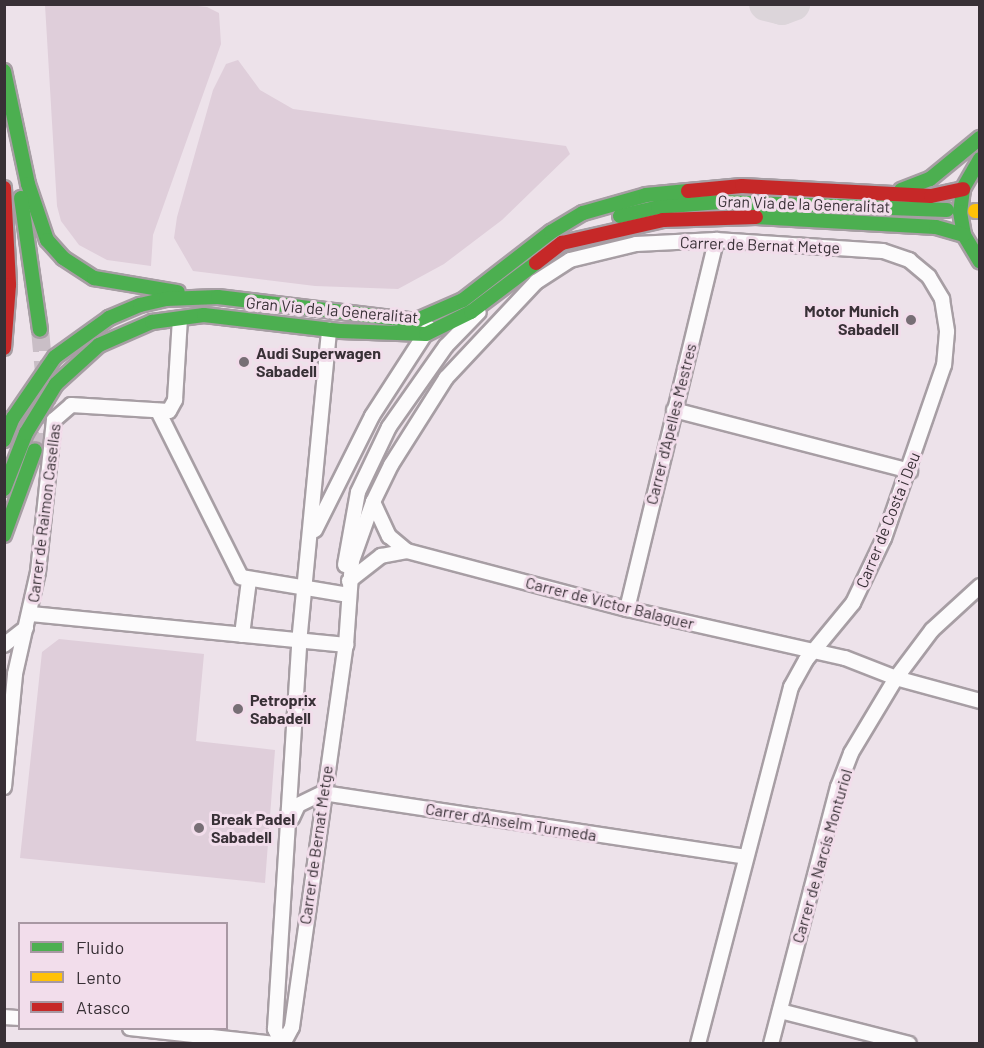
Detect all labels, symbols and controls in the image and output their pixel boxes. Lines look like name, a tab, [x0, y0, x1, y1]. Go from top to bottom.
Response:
street label: Gran Via de la Generalitat	[717, 191, 891, 217]
street label: Carrer de Bernat Metge	[680, 233, 840, 257]
street label: Gran Via de la Generalitat	[245, 293, 419, 327]
place label: Motor Munich Sabadell	[804, 301, 899, 339]
marker: Motor Munich Sabadell	[904, 313, 918, 327]
street label: Carrer d'Apelles Mestres	[642, 341, 700, 507]
place label: Audi Superwagen Sabadell	[256, 343, 381, 381]
marker: Audi Superwagen Sabadell	[237, 355, 251, 369]
street label: Carrer de Raimon Casellas	[23, 422, 65, 604]
street label: Carrer de Costa i Deu	[852, 449, 924, 591]
street label: Carrer de Víctor Balaguer	[524, 573, 696, 633]
place label: Petroprix Sabadell	[250, 690, 316, 728]
marker: Petroprix Sabadell	[231, 702, 245, 716]
street label: Carrer de Bernat Metge	[295, 764, 337, 926]
street label: Carrer de Narcís Monturiol	[788, 767, 856, 945]
street label: Carrer d'Anselm Turmeda	[424, 799, 598, 845]
place label: Break Padel Sabadell	[211, 809, 295, 847]
marker: Break Padel Sabadell	[192, 821, 206, 835]
legend	[18, 922, 228, 1030]
text: Fluido	[76, 936, 124, 958]
text: Lento	[76, 966, 122, 988]
text: Atasco	[76, 996, 130, 1018]

